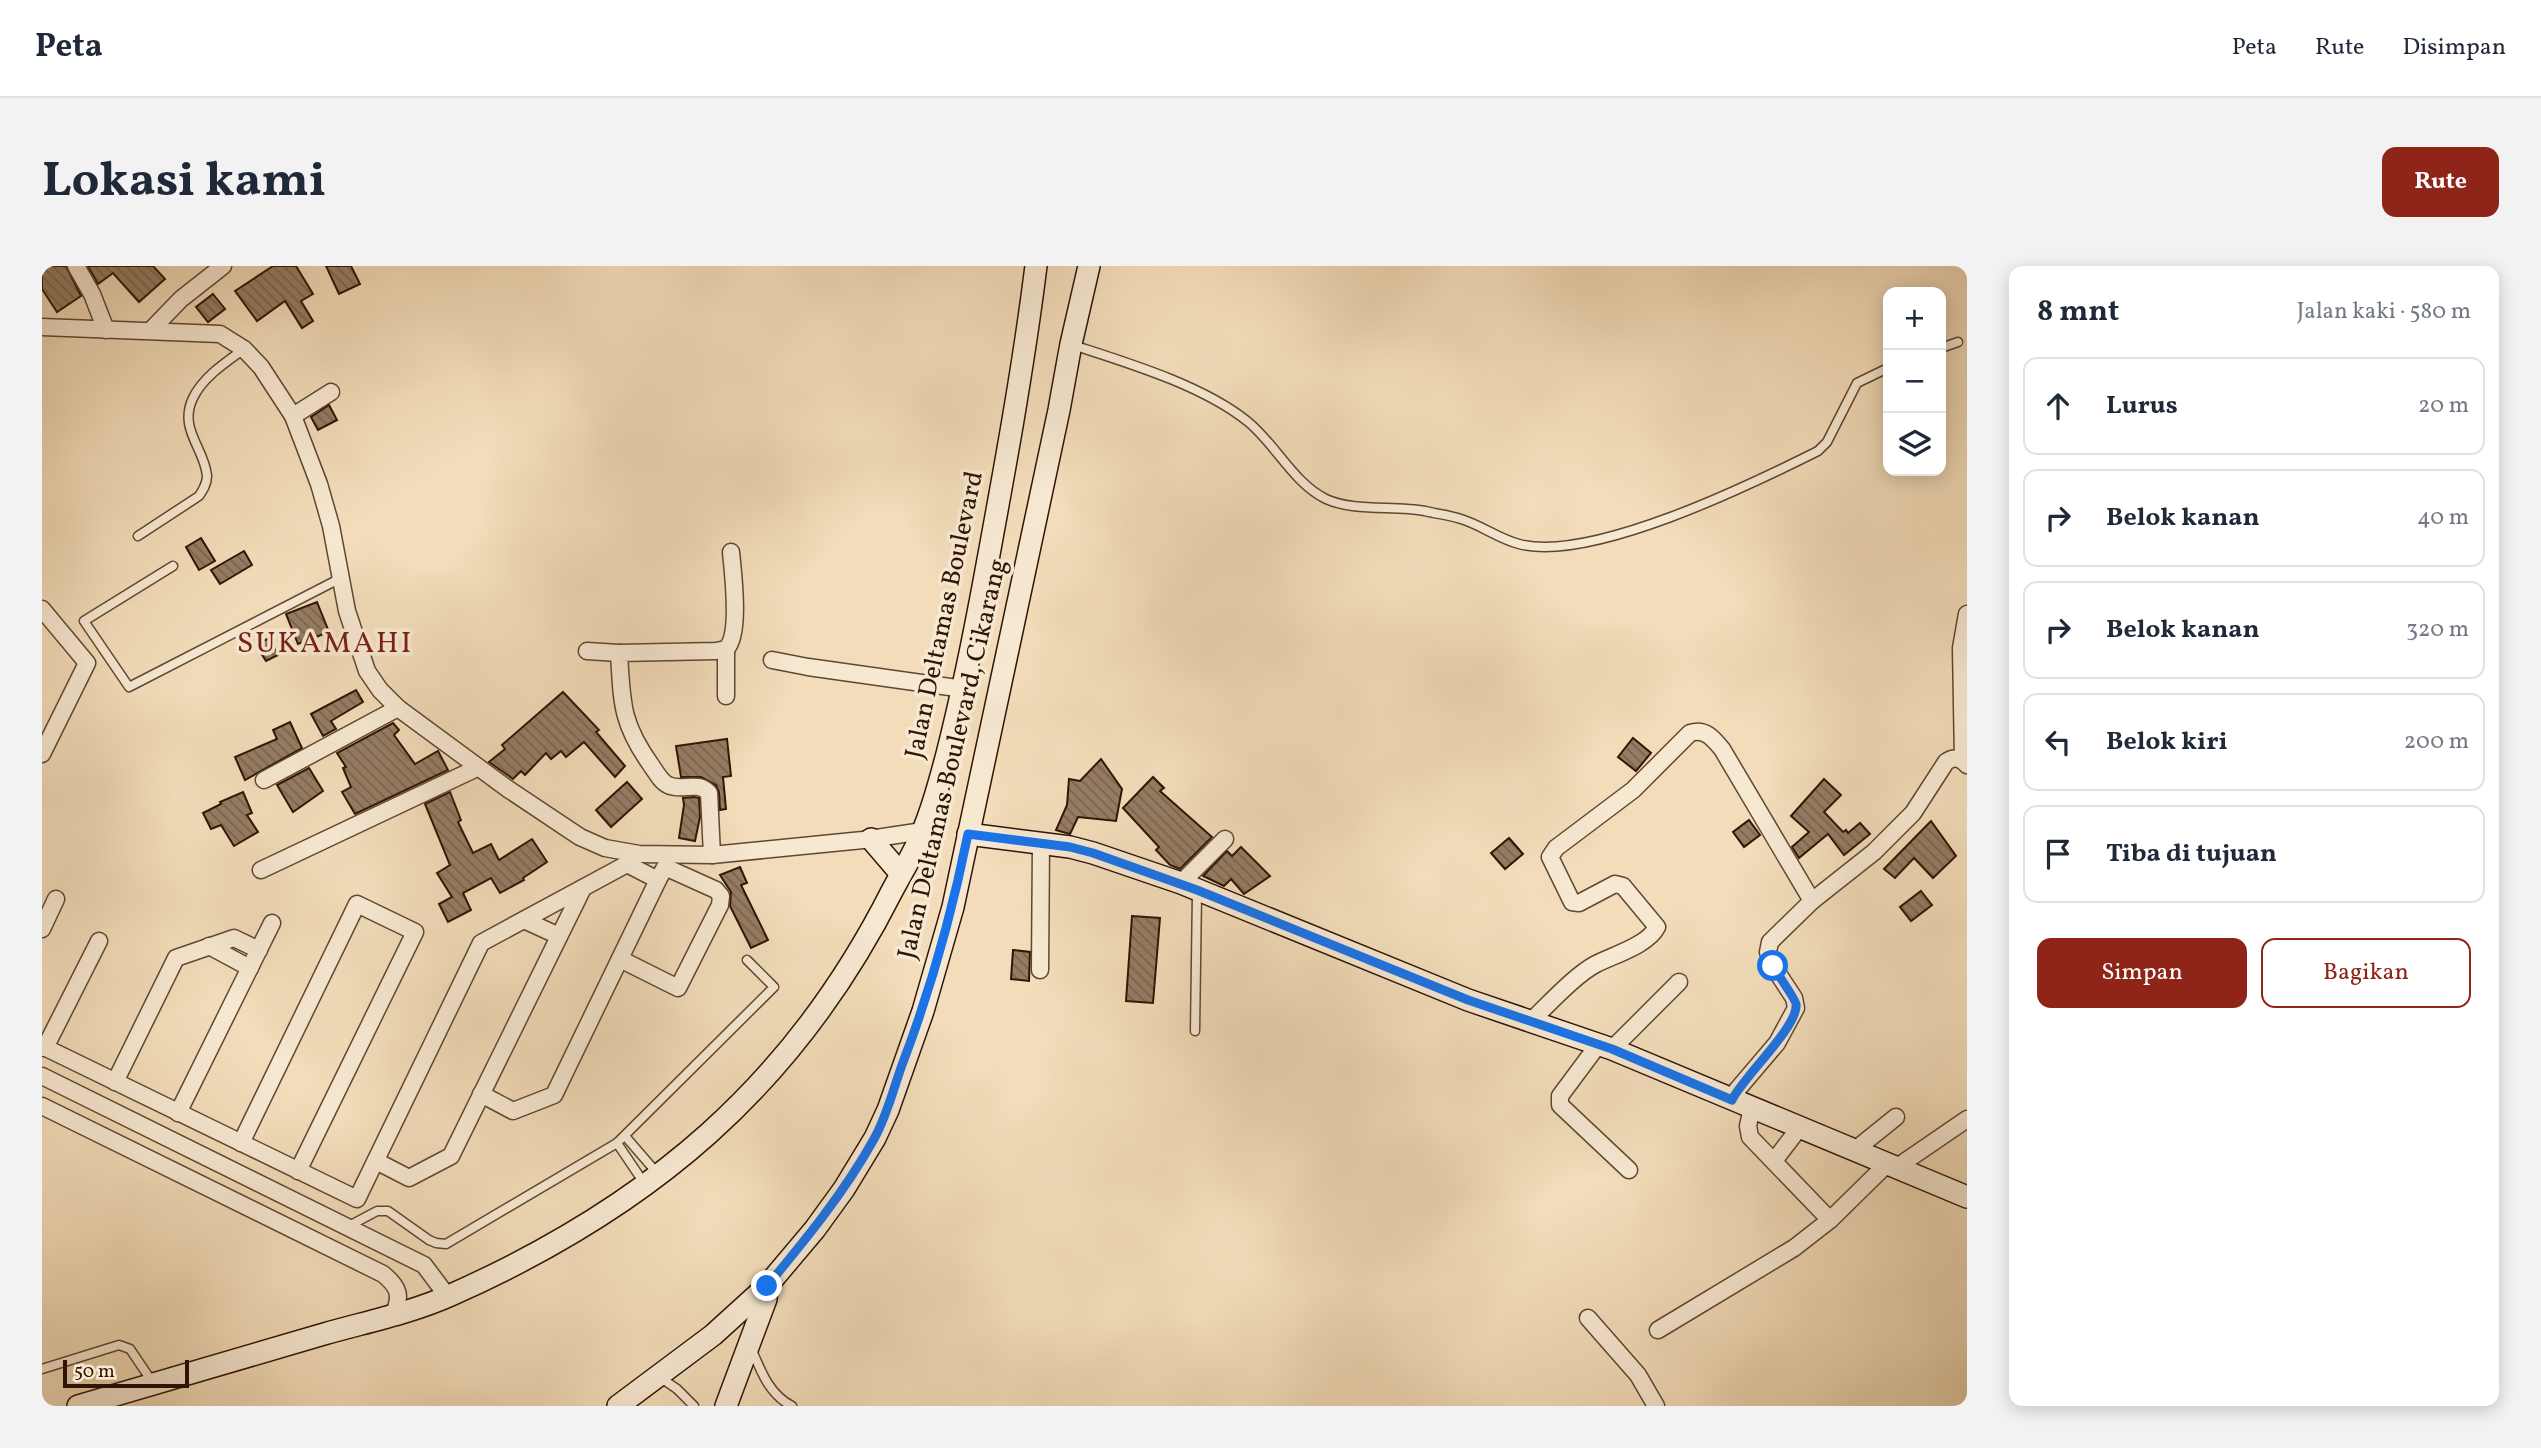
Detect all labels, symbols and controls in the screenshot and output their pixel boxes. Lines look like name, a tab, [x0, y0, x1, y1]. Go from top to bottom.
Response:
text: Peta	[35, 25, 103, 71]
text: Peta	[2232, 31, 2277, 65]
text: Rute	[2315, 31, 2364, 65]
text: Disimpan	[2402, 31, 2506, 65]
button: Rute	[2382, 147, 2499, 217]
text: Lokasi kami	[42, 148, 326, 217]
map controls	[1883, 287, 1946, 476]
button: +	[1883, 287, 1946, 350]
text: 8 mnt	[2037, 291, 2119, 333]
text: Jalan kaki · 580 m	[2297, 296, 2471, 328]
button: −	[1883, 350, 1946, 413]
icon: ahead	[2039, 387, 2077, 425]
text: Lurus	[2106, 388, 2178, 424]
text: 20 m	[2418, 390, 2469, 422]
button: layers	[1883, 413, 1946, 476]
street label: Jalan Deltamas Boulevard	[897, 468, 993, 762]
icon: right	[2039, 499, 2077, 537]
text: Belok kanan	[2106, 500, 2260, 536]
text: 40 m	[2417, 502, 2469, 534]
street label: Jalan Deltamas Boulevard, Cikarang	[889, 555, 1017, 963]
icon: right	[2039, 611, 2077, 649]
text: Belok kanan	[2106, 612, 2260, 648]
text: 320 m	[2406, 614, 2469, 646]
district label: SUKAMAHI	[237, 623, 413, 665]
icon: left	[2039, 723, 2077, 761]
text: Belok kiri	[2106, 724, 2228, 760]
text: 200 m	[2404, 726, 2469, 758]
icon: arrive	[2039, 835, 2077, 873]
text: Tiba di tujuan	[2106, 836, 2277, 872]
button: Simpan	[2037, 938, 2247, 1008]
button: Bagikan	[2261, 938, 2471, 1008]
route start	[1757, 950, 1788, 981]
route end	[751, 1270, 782, 1301]
scale bar	[63, 1357, 189, 1389]
text: 50 m	[74, 1359, 115, 1385]

